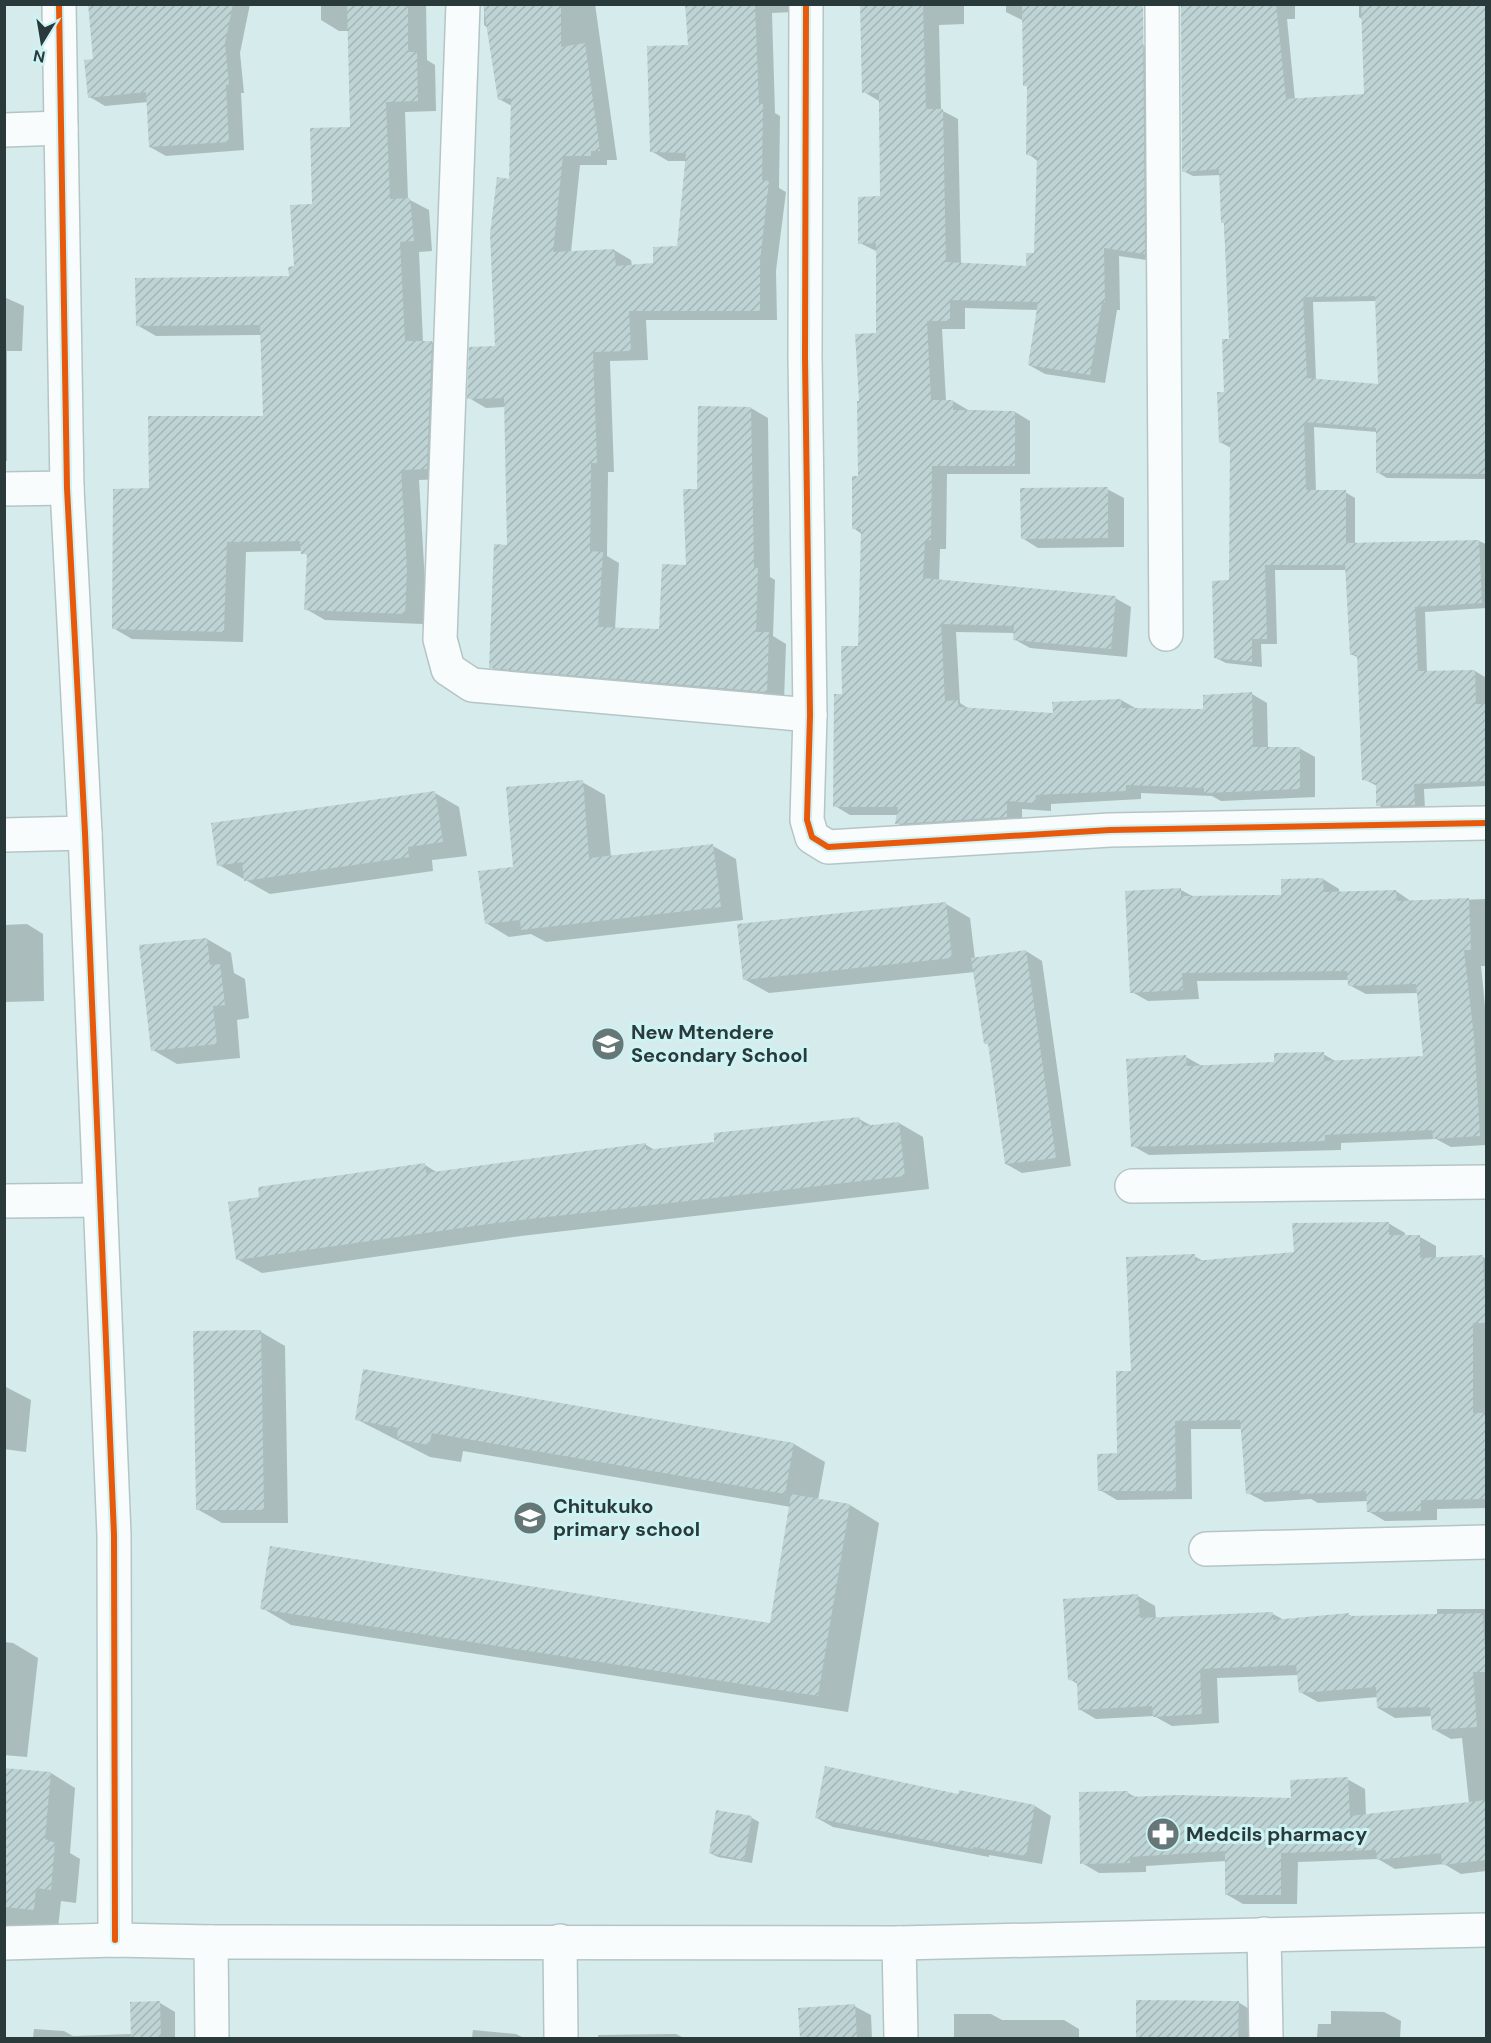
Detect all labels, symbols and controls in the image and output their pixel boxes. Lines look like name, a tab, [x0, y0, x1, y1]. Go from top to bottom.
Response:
north arrow	[12, 12, 72, 72]
text: N	[32, 45, 47, 68]
place label: New Mtendere Secondary School	[631, 1019, 808, 1068]
school or university icon: New Mtendere Secondary School	[590, 1026, 626, 1062]
place label: Chitukuko primary school	[553, 1493, 700, 1542]
school or university icon: Chitukuko primary school	[512, 1500, 548, 1536]
pharmacy icon: Medcils pharmacy	[1145, 1816, 1181, 1852]
place label: Medcils pharmacy	[1186, 1821, 1367, 1847]

